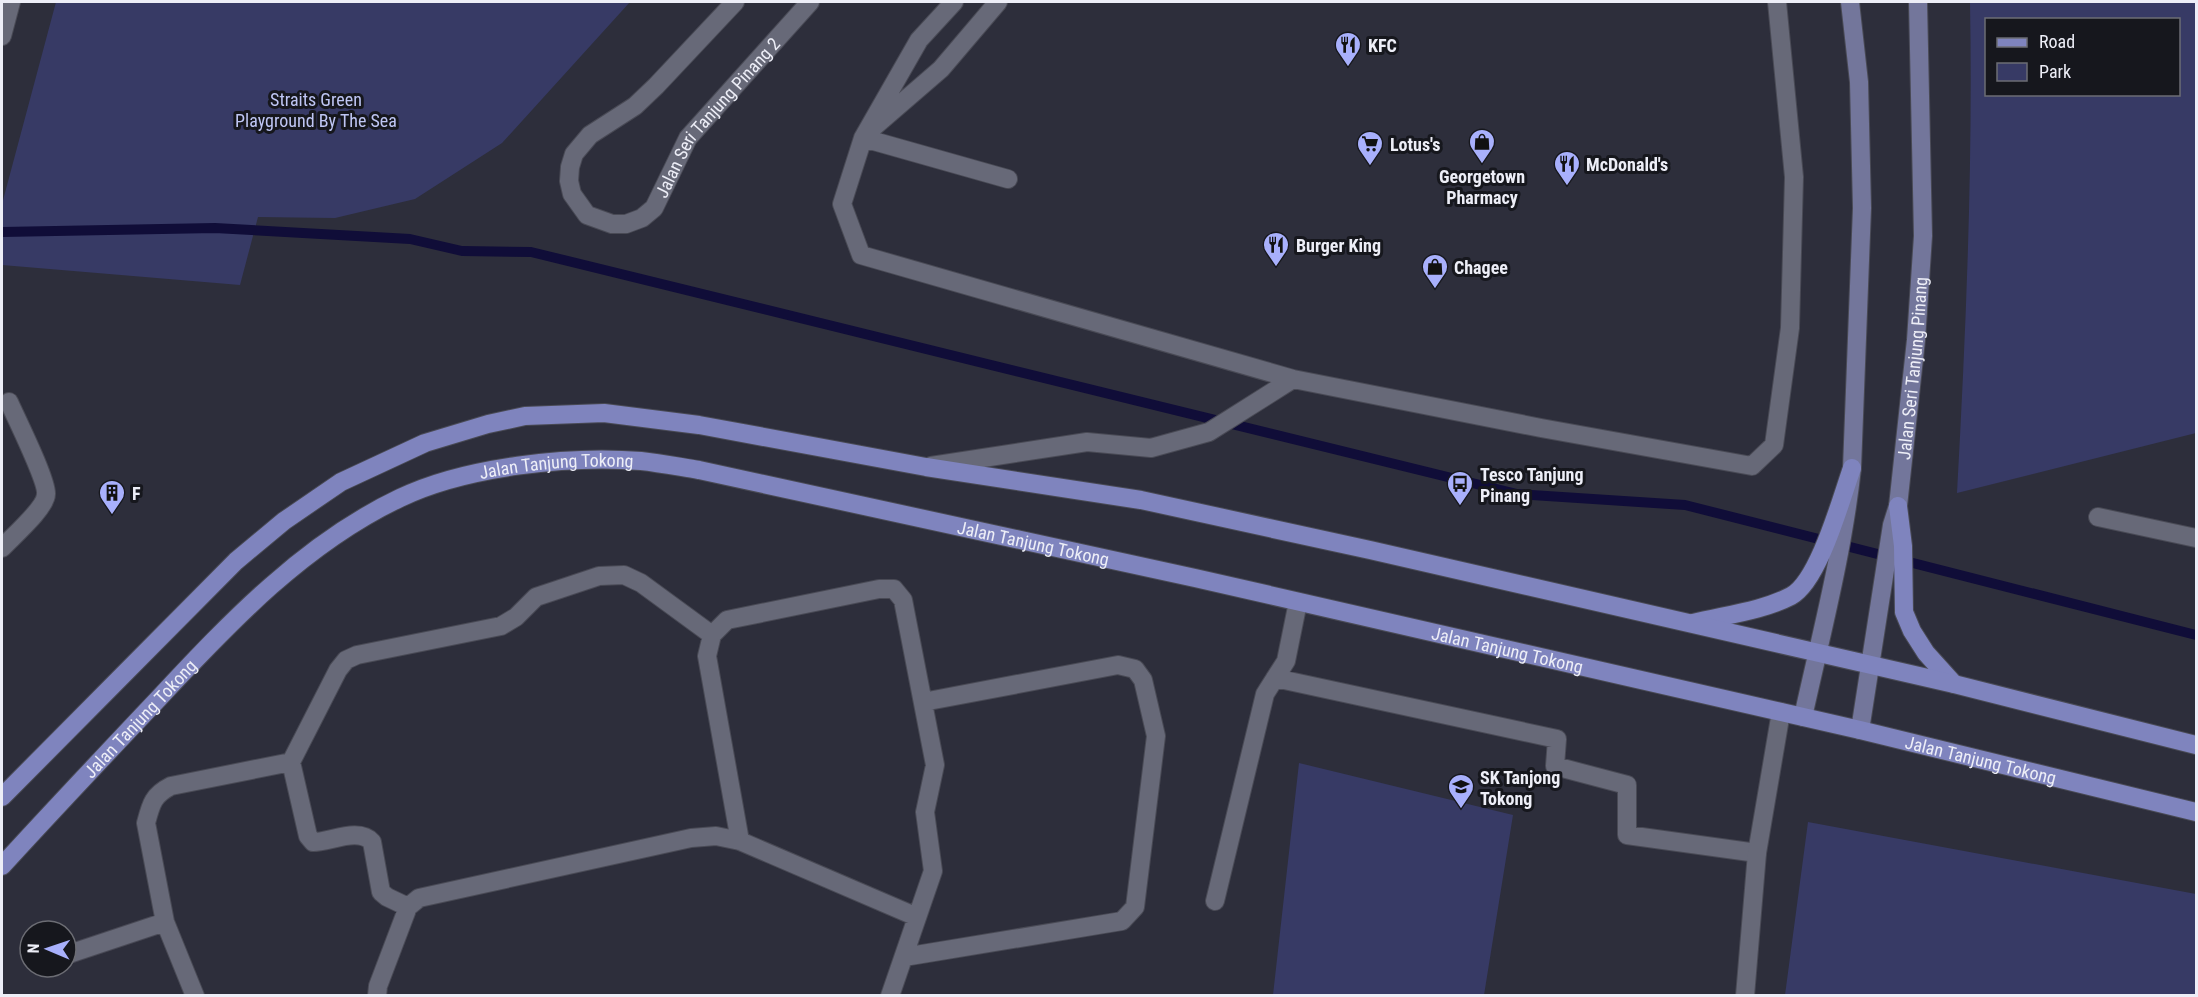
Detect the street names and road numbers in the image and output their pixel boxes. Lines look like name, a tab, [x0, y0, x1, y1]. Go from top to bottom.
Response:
street label: Jalan Seri Tanjung Pinang 2	[650, 33, 784, 201]
street label: Jalan Seri Tanjung Pinang	[1893, 276, 1931, 461]
street label: Jalan Tanjung Tokong	[477, 449, 634, 483]
street label: Jalan Tanjung Tokong	[955, 516, 1111, 570]
street label: Jalan Tanjung Tokong	[1430, 622, 1585, 677]
street label: Jalan Tanjung Tokong	[79, 655, 200, 782]
street label: Jalan Tanjung Tokong	[1903, 731, 2058, 788]

